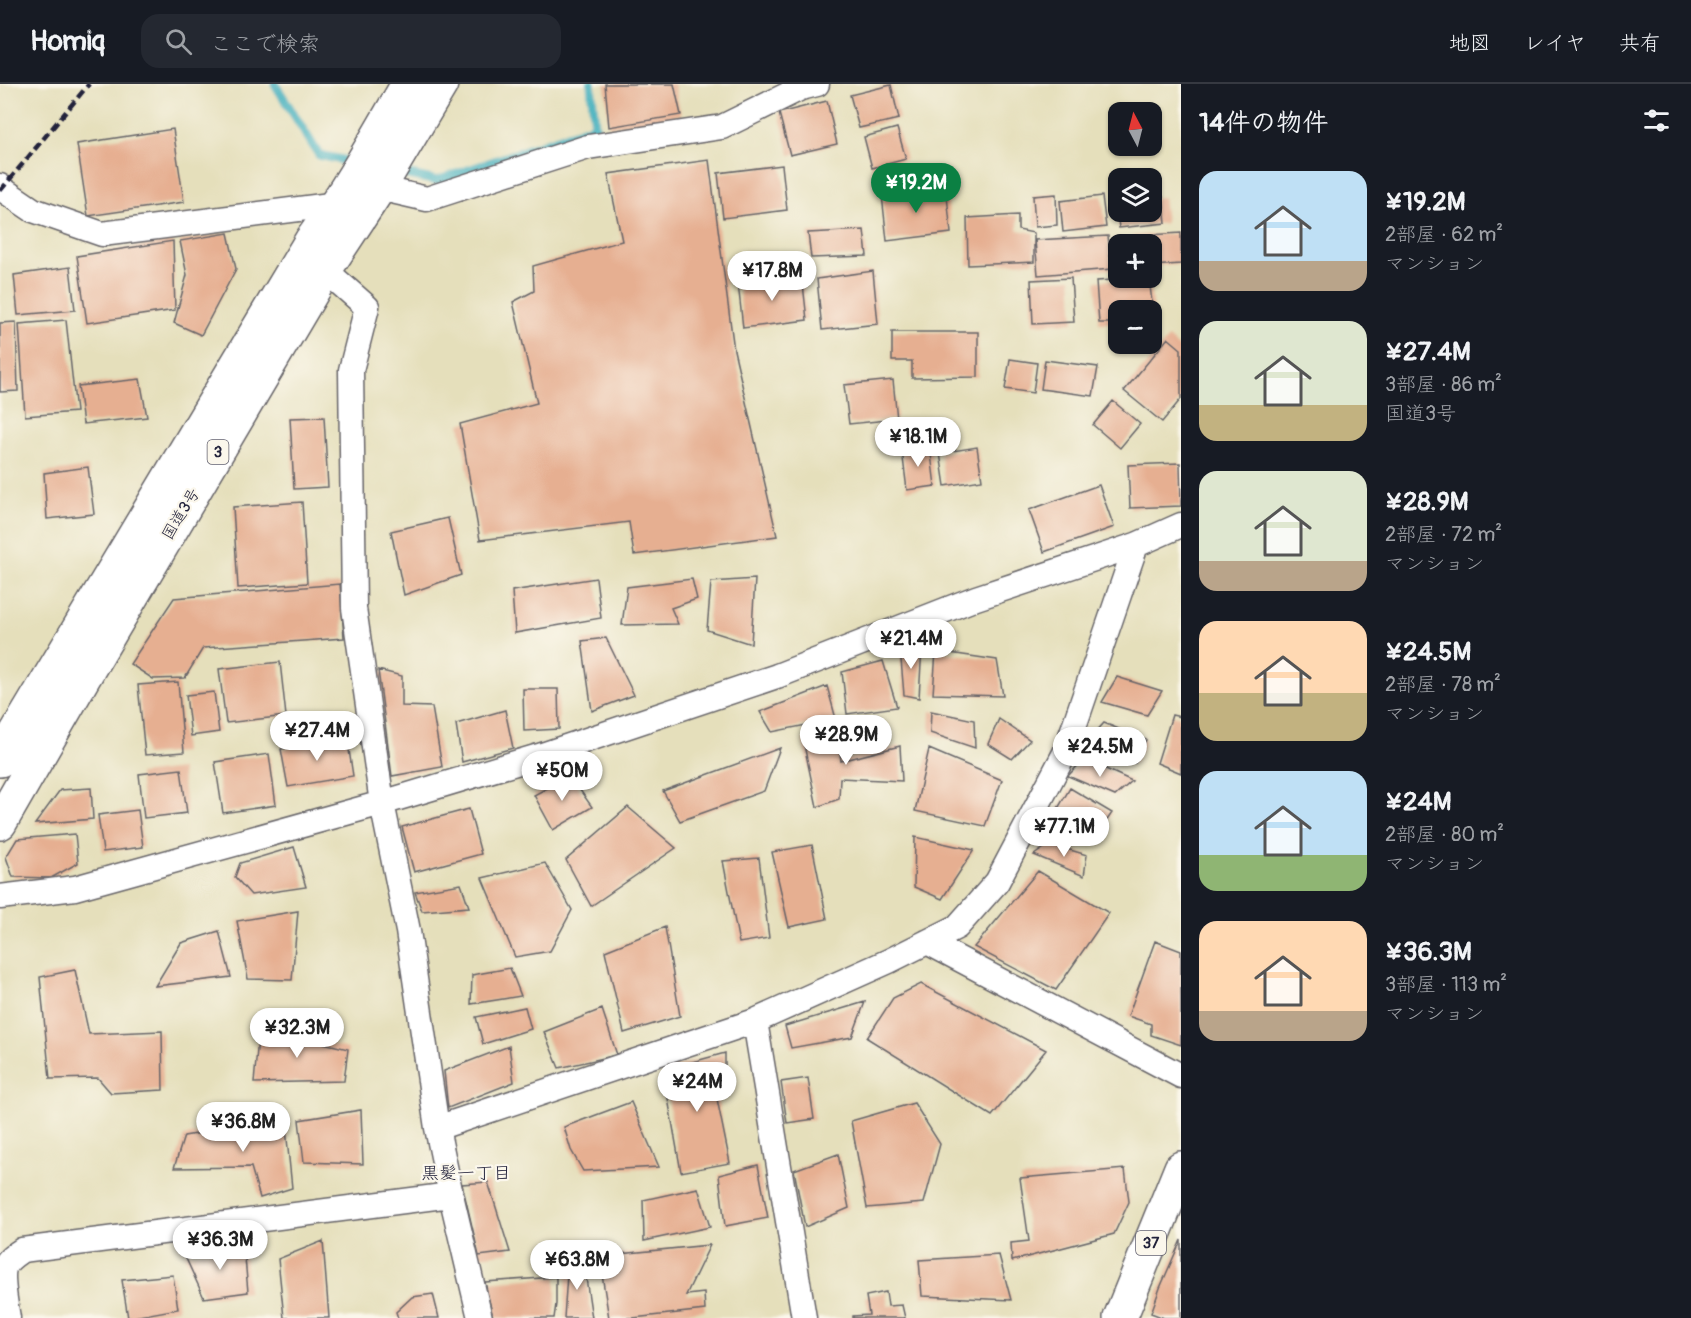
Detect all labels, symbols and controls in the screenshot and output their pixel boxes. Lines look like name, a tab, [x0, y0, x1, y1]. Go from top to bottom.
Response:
search box	[141, 14, 561, 68]
text: Homiq	[30, 24, 105, 59]
icon: search	[162, 25, 195, 58]
text: ここで検索	[210, 30, 320, 58]
text: 地図	[1449, 30, 1491, 57]
text: レイヤ	[1524, 30, 1586, 57]
text: 共有	[1619, 30, 1661, 57]
north arrow	[1108, 102, 1162, 156]
map controls	[1108, 102, 1162, 354]
icon: filters	[1640, 104, 1673, 137]
text: 14件の物件	[1199, 107, 1328, 139]
pin: ¥19.2M	[867, 163, 965, 214]
button: layers	[1108, 168, 1162, 222]
text: ¥19.2M	[885, 170, 947, 195]
text: ¥19.2M	[1385, 186, 1466, 218]
icon: home	[1247, 195, 1319, 267]
text: 2部屋 · 62 m²	[1385, 222, 1503, 247]
button: +	[1108, 234, 1162, 288]
pin: ¥17.8M	[723, 251, 821, 302]
text: マンション	[1385, 251, 1484, 276]
text: ¥17.8M	[741, 258, 803, 283]
button: −	[1108, 300, 1162, 354]
text: ¥27.4M	[1385, 336, 1471, 368]
icon: home	[1247, 345, 1319, 417]
text: 3部屋 · 86 m²	[1385, 372, 1502, 397]
text: 国道3号	[1385, 401, 1456, 426]
pin: ¥18.1M	[869, 417, 967, 468]
text: ¥18.1M	[889, 424, 947, 449]
road number: 3	[208, 440, 228, 464]
street label: 国道3号	[158, 484, 204, 544]
text: ¥28.9M	[1385, 486, 1469, 518]
icon: home	[1247, 495, 1319, 567]
text: 2部屋 · 72 m²	[1385, 522, 1502, 547]
text: マンション	[1385, 551, 1484, 576]
pin: ¥21.4M	[862, 619, 960, 670]
text: ¥21.4M	[879, 626, 943, 651]
text: ¥24.5M	[1385, 636, 1471, 668]
icon: home	[1247, 645, 1319, 717]
text: 2部屋 · 78 m²	[1385, 672, 1501, 697]
text: マンション	[1385, 701, 1484, 726]
pin: ¥27.4M	[268, 711, 366, 762]
pin: ¥28.9M	[797, 715, 895, 766]
text: ¥27.4M	[284, 718, 350, 743]
text: ¥28.9M	[814, 722, 878, 747]
pin: ¥24.5M	[1051, 727, 1149, 778]
text: ¥24.5M	[1067, 734, 1133, 759]
pin: ¥50M	[526, 751, 598, 802]
text: ¥50M	[536, 758, 588, 783]
text: ¥24M	[1385, 786, 1451, 818]
icon: home	[1247, 795, 1319, 867]
pin: ¥77.1M	[1015, 807, 1113, 858]
text: ¥77.1M	[1033, 814, 1095, 839]
text: 2部屋 · 80 m²	[1385, 822, 1504, 847]
text: マンション	[1385, 851, 1484, 876]
text: ¥36.3M	[1385, 936, 1472, 968]
icon: home	[1247, 945, 1319, 1017]
text: 3部屋 · 113 m²	[1385, 972, 1507, 997]
text: マンション	[1385, 1001, 1484, 1026]
pin: ¥32.3M	[248, 1008, 346, 1059]
text: ¥32.3M	[264, 1015, 330, 1040]
pin: ¥24M	[661, 1062, 733, 1113]
text: ¥24M	[671, 1069, 723, 1094]
pin: ¥36.8M	[194, 1102, 292, 1153]
text: ¥36.8M	[210, 1109, 276, 1134]
district label: 黒髪一丁目	[421, 1162, 511, 1185]
pin: ¥36.3M	[171, 1220, 269, 1271]
text: ¥36.3M	[187, 1227, 253, 1252]
road number: 37	[1136, 1231, 1166, 1255]
pin: ¥63.8M	[528, 1240, 626, 1291]
text: ¥63.8M	[544, 1247, 610, 1272]

